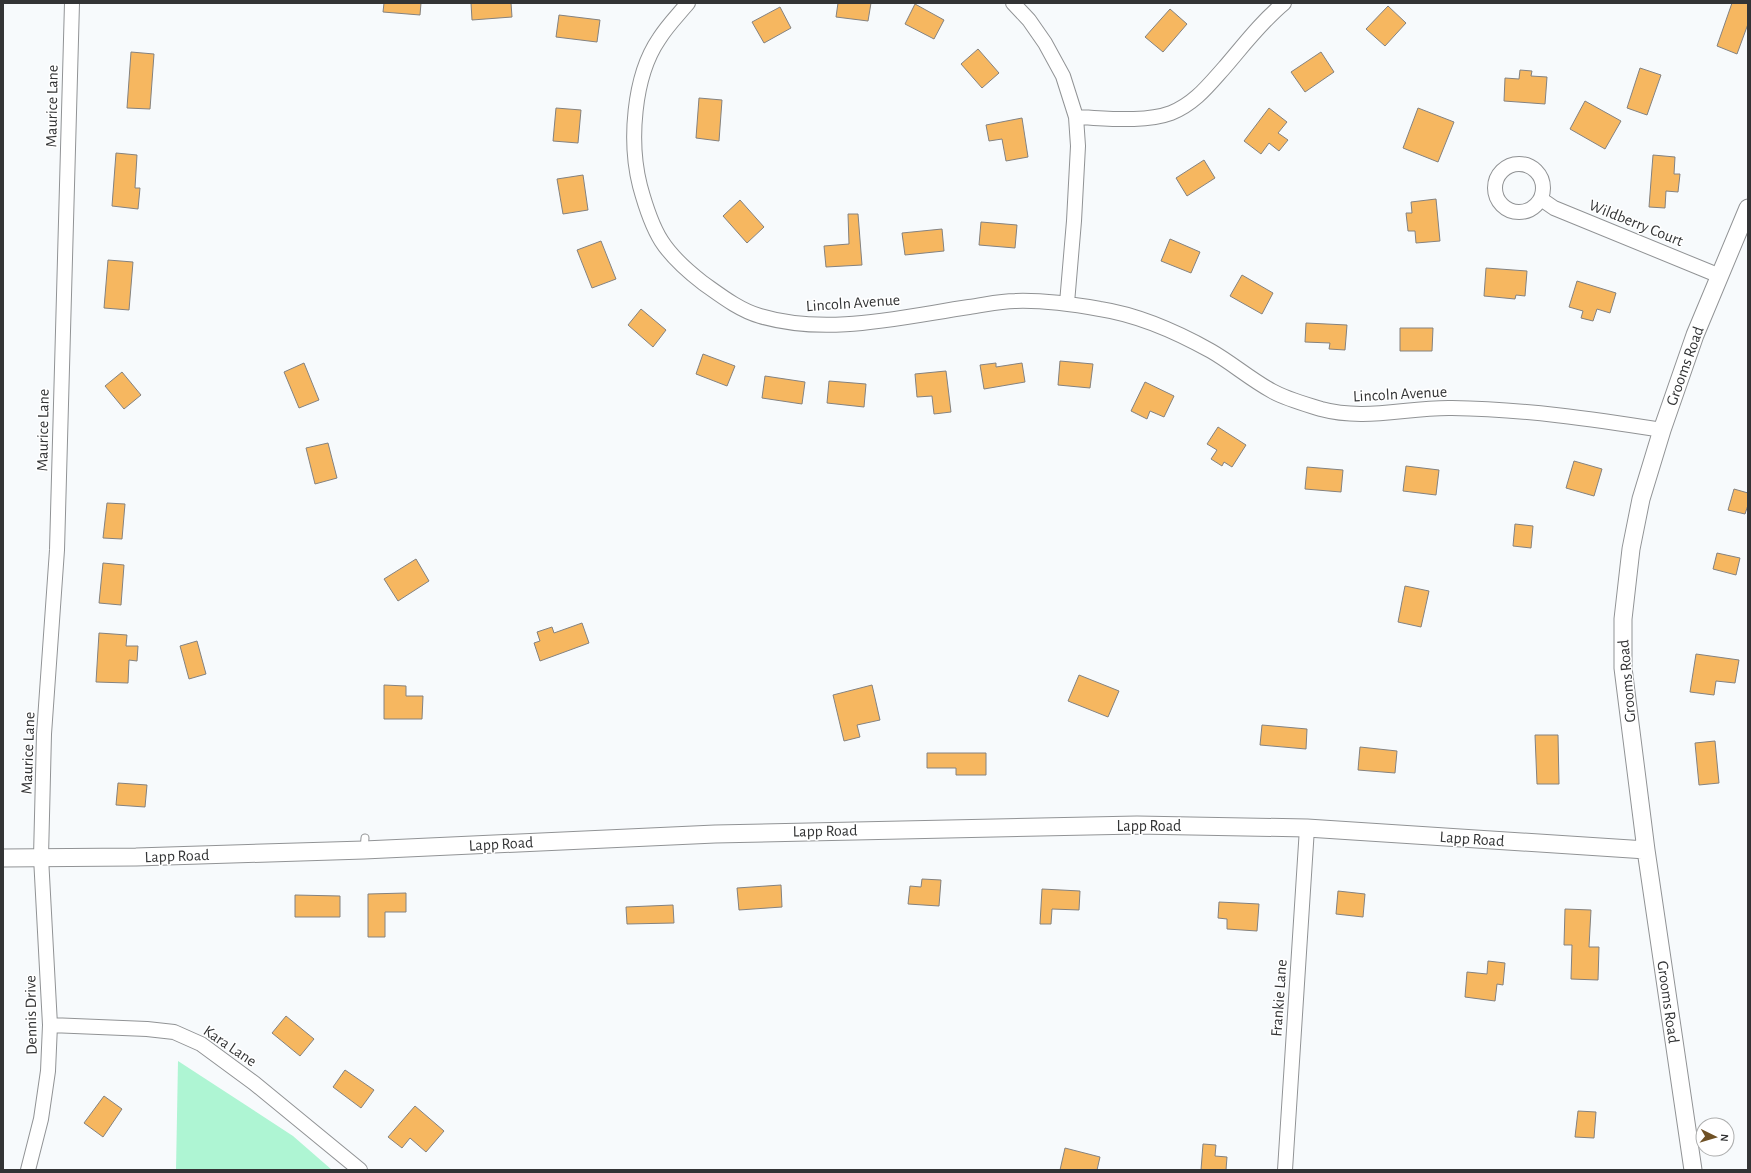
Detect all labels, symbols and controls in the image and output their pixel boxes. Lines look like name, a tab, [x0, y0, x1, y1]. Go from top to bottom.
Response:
street label: Maurice Lane	[43, 65, 61, 147]
street label: Wildberry Court	[1586, 197, 1685, 250]
street label: Lincoln Avenue	[805, 292, 901, 314]
street label: Grooms Road	[1663, 324, 1707, 408]
street label: Lincoln Avenue	[1352, 384, 1448, 404]
street label: Maurice Lane	[34, 389, 52, 471]
street label: Grooms Road	[1615, 639, 1639, 723]
street label: Maurice Lane	[19, 711, 37, 795]
street label: Lapp Road	[1117, 818, 1181, 834]
street label: Lapp Road	[792, 822, 858, 840]
street label: Lapp Road	[1439, 829, 1505, 849]
street label: Lapp Road	[468, 834, 534, 854]
street label: Lapp Road	[144, 847, 210, 865]
street label: Frankie Lane	[1268, 959, 1290, 1037]
street label: Grooms Road	[1654, 960, 1682, 1044]
street label: Dennis Drive	[22, 975, 40, 1055]
street label: Kara Lane	[200, 1022, 260, 1070]
north arrow	[1695, 1117, 1735, 1157]
text: N	[1719, 1134, 1730, 1142]

